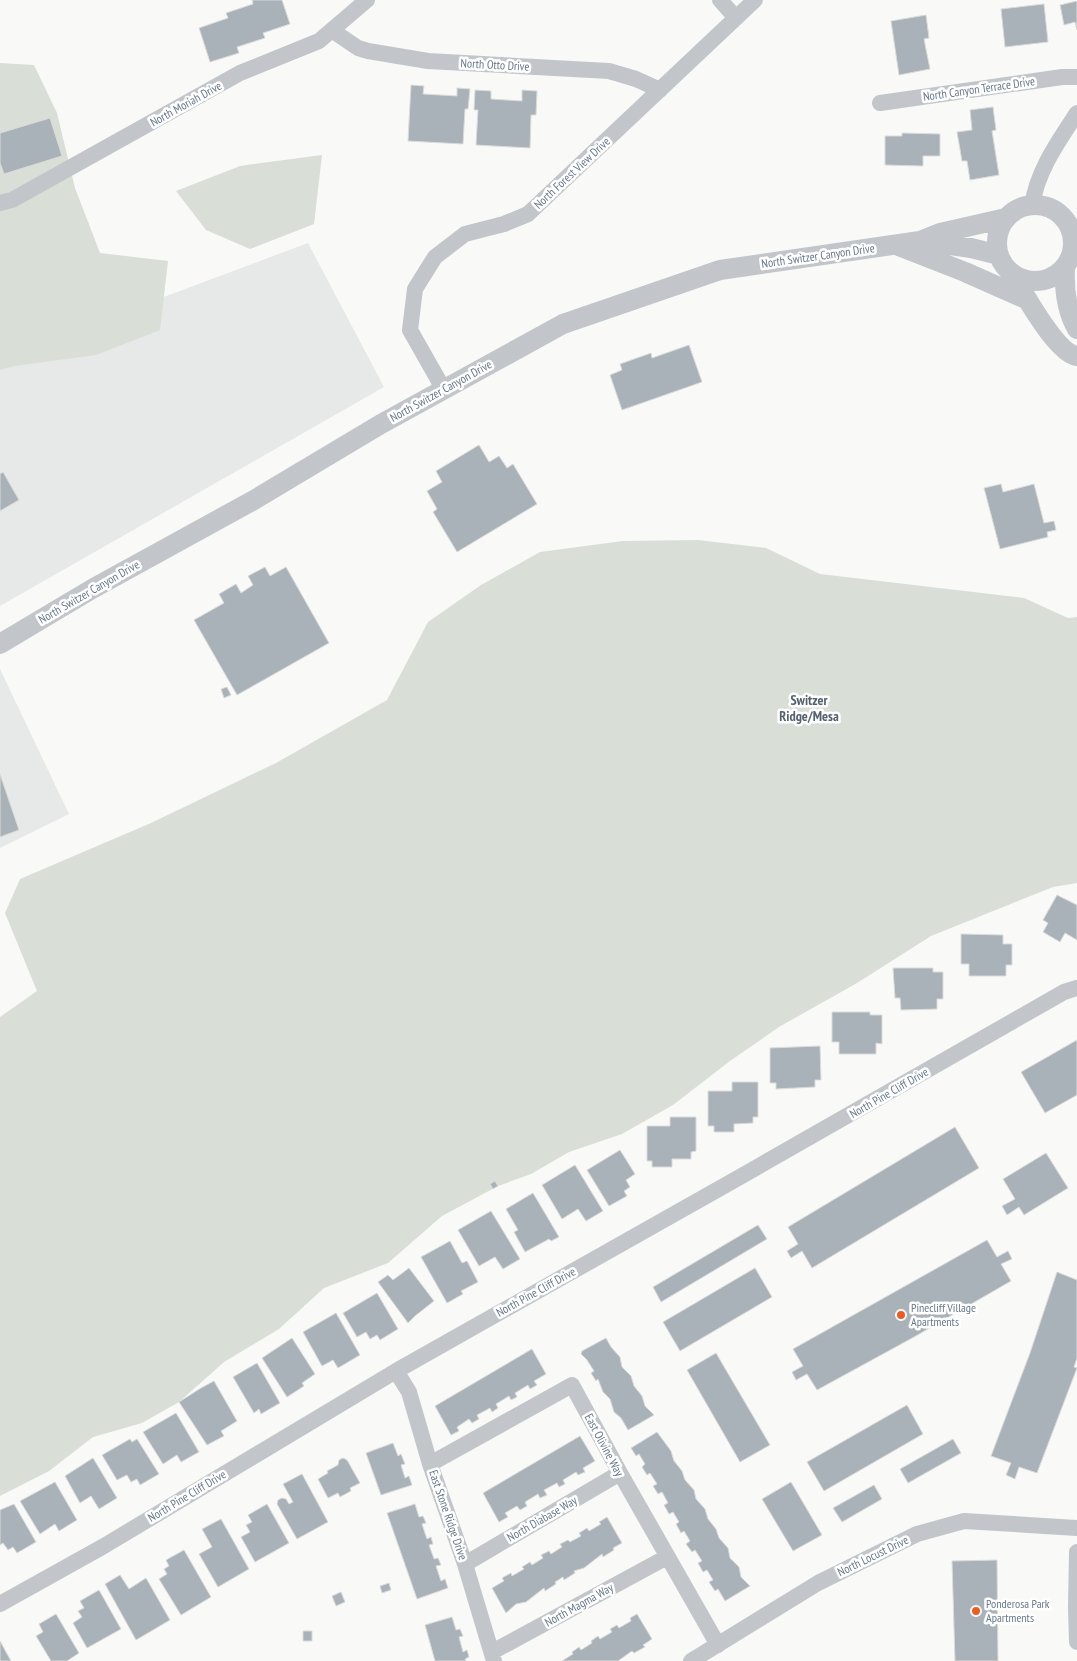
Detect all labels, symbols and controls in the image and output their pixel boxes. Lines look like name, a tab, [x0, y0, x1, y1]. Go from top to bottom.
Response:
street label: North Otto Drive	[460, 55, 530, 74]
street label: North Canyon Terrace Drive	[922, 73, 1036, 104]
street label: North Moriah Drive	[147, 78, 224, 129]
street label: North Forest View Drive	[531, 134, 613, 212]
street label: North Switzer Canyon Drive	[760, 240, 876, 271]
street label: North Switzer Canyon Drive	[387, 356, 494, 425]
street label: North Switzer Canyon Drive	[36, 557, 142, 627]
district label: Switzer Ridge/Mesa	[779, 691, 839, 725]
street label: North Pine Cliff Drive	[847, 1064, 931, 1121]
street label: North Pine Cliff Drive	[493, 1264, 578, 1320]
place label: Pinecliff Village Apartments	[911, 1300, 976, 1329]
marker: Pinecliff Village Apartments	[895, 1309, 907, 1321]
street label: East Olivine Way	[582, 1411, 627, 1479]
street label: North Pine Cliff Drive	[145, 1466, 229, 1525]
street label: East Stone Ridge Drive	[426, 1468, 471, 1562]
street label: North Diabase Way	[504, 1492, 580, 1545]
street label: North Locust Drive	[835, 1532, 911, 1579]
street label: North Magma Way	[542, 1579, 616, 1630]
place label: Ponderosa Park Apartments	[986, 1596, 1050, 1625]
marker: Ponderosa Park Apartments	[970, 1605, 982, 1617]

